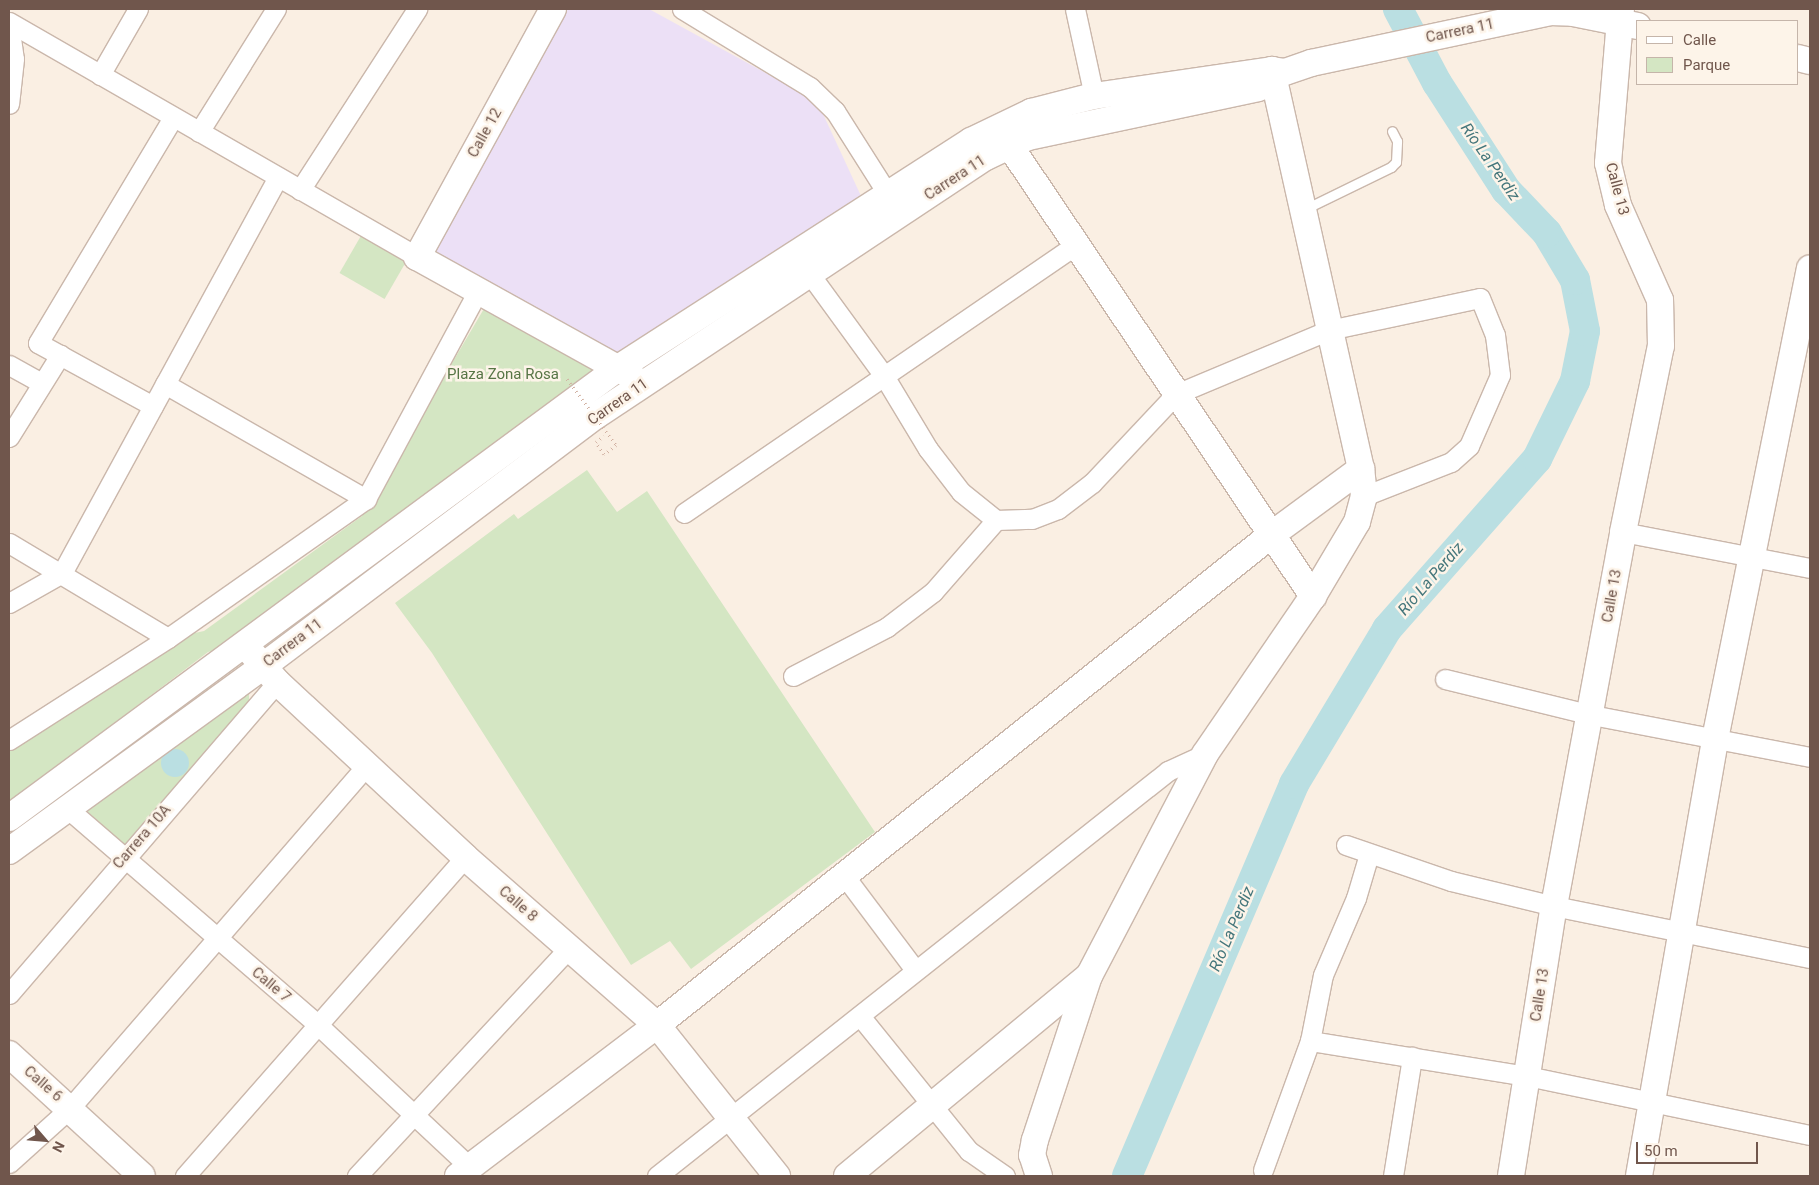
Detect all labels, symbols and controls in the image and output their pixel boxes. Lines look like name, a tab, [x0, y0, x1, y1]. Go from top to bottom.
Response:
street label: Carrera 11	[1424, 15, 1496, 47]
legend	[1636, 20, 1799, 85]
text: Calle	[1683, 31, 1716, 49]
text: Parque	[1683, 56, 1730, 74]
street label: Calle 12	[464, 105, 506, 161]
water label: Río La Perdiz	[1456, 120, 1524, 204]
street label: Carrera 11	[921, 152, 989, 204]
street label: Calle 13	[1601, 161, 1633, 217]
park label: Plaza Zona Rosa	[447, 366, 559, 384]
street label: Carrera 11	[584, 375, 652, 429]
water label: Río La Perdiz	[1394, 539, 1468, 619]
street label: Calle 13	[1598, 568, 1626, 624]
street label: Carrera 11	[260, 615, 326, 671]
street label: Carrera 10A	[109, 801, 175, 873]
street label: Calle 8	[495, 882, 541, 926]
water label: Río La Perdiz	[1206, 884, 1258, 974]
street label: Calle 7	[248, 964, 294, 1006]
street label: Calle 13	[1527, 967, 1553, 1023]
street label: Calle 6	[20, 1062, 66, 1106]
north arrow	[20, 1115, 70, 1165]
scale bar	[1639, 1132, 1762, 1164]
text: N	[49, 1139, 68, 1155]
text: 50 m	[1644, 1142, 1678, 1160]

